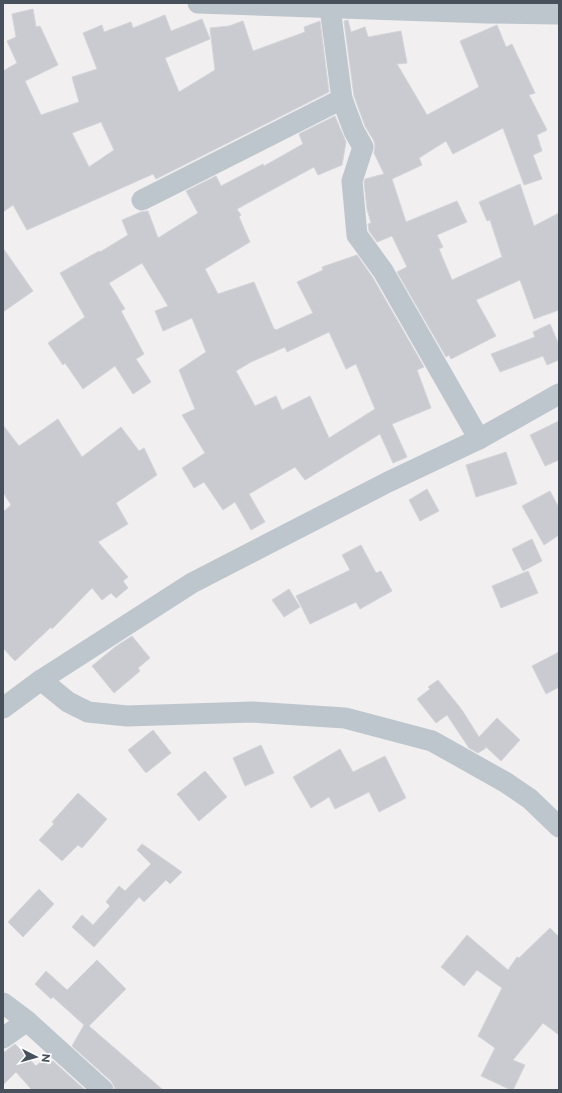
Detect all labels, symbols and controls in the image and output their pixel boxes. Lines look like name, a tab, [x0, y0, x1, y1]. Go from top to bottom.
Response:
north arrow	[16, 1037, 56, 1077]
text: N	[39, 1053, 53, 1063]

